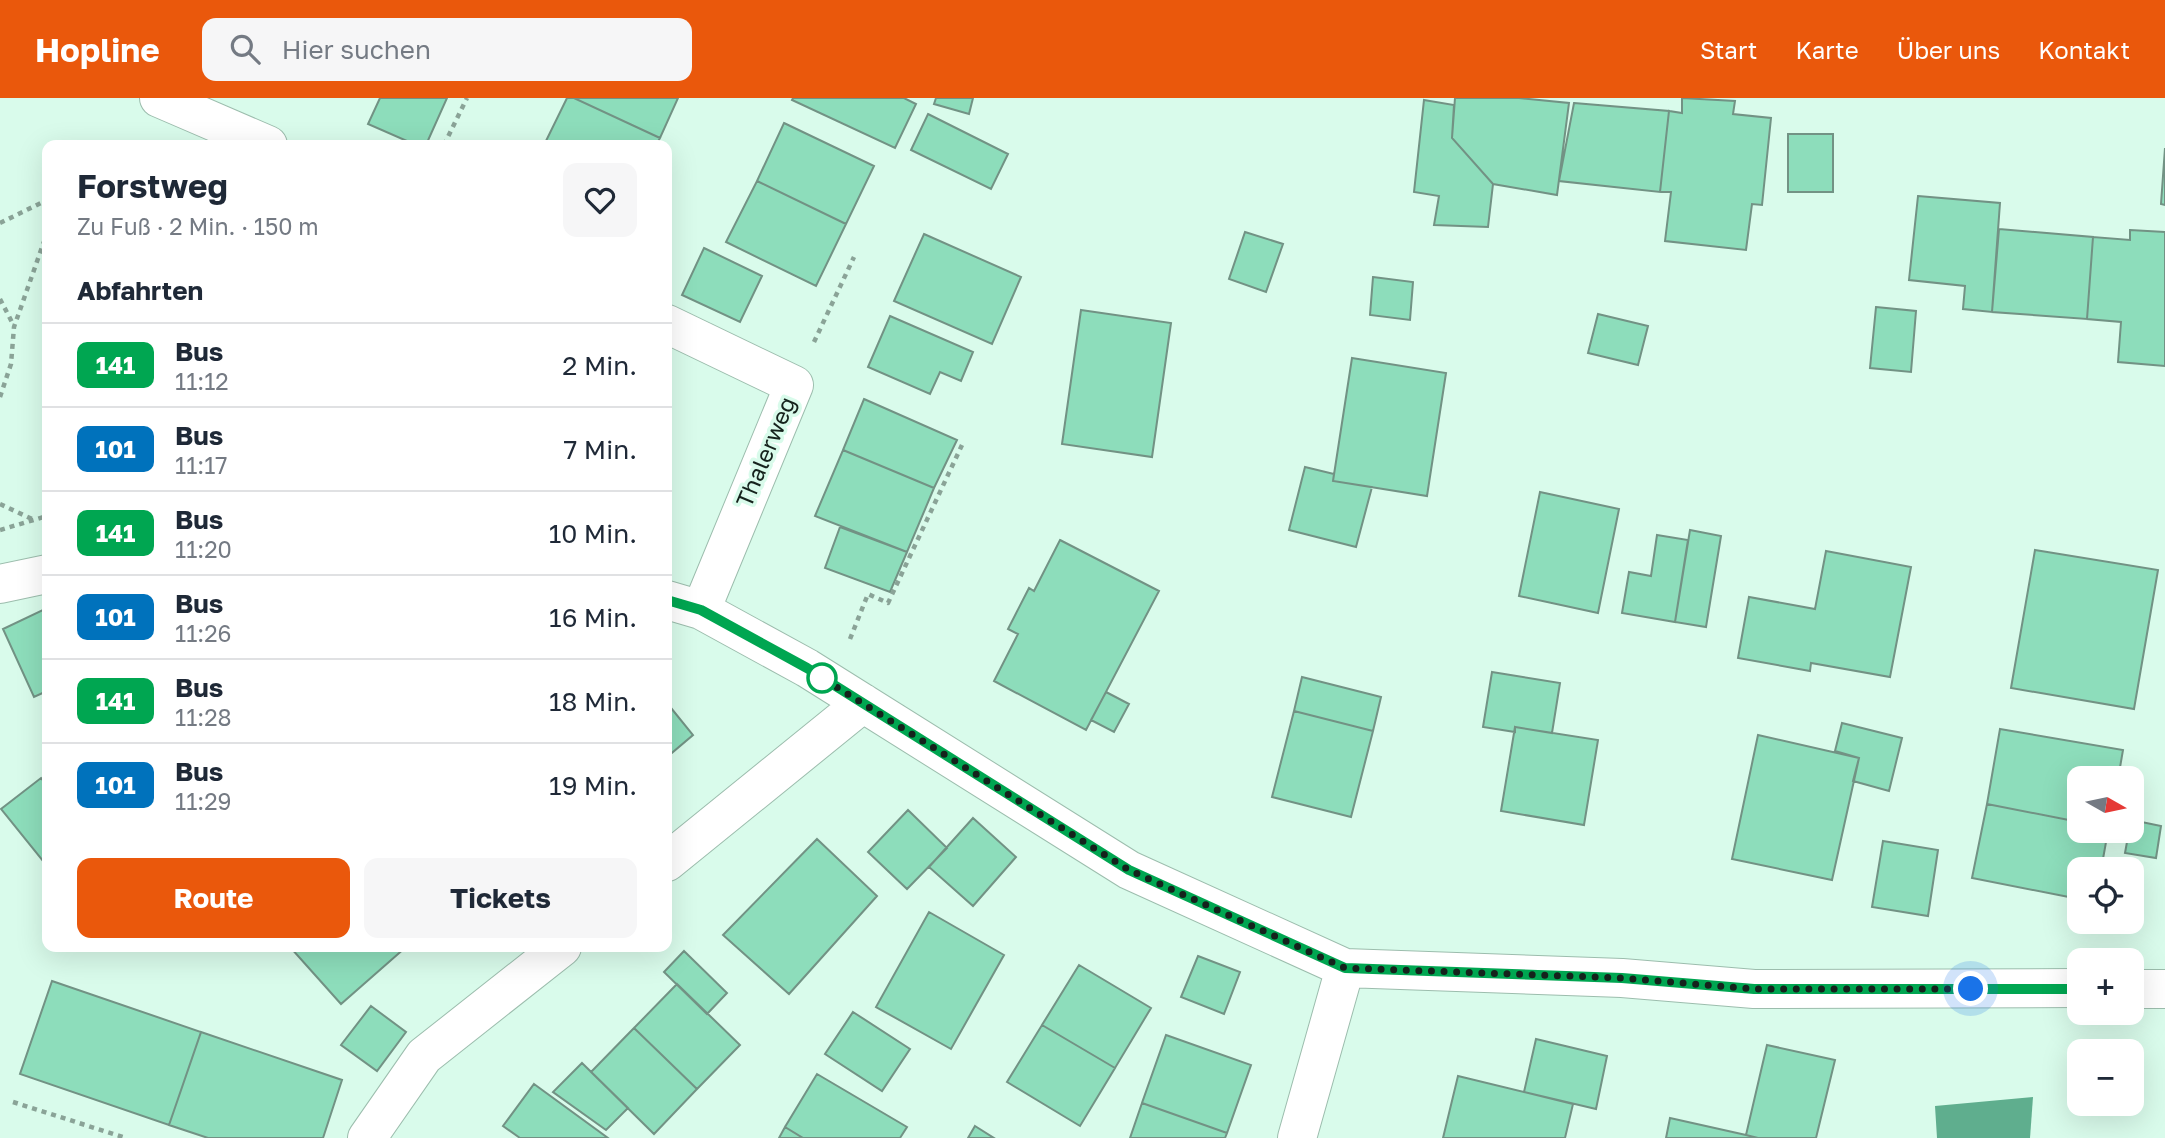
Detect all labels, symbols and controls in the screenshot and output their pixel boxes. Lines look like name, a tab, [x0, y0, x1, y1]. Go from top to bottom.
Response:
search box	[202, 18, 692, 81]
text: Hopline	[35, 30, 160, 69]
icon: search	[226, 30, 264, 68]
text: Hier suchen	[282, 34, 431, 65]
text: Start	[1700, 35, 1757, 64]
text: Karte	[1795, 35, 1859, 64]
text: Über uns	[1897, 35, 2000, 64]
text: Kontakt	[2038, 35, 2130, 64]
button: heart	[563, 163, 637, 237]
text: Forstweg	[77, 166, 228, 205]
text: Zu Fuß · 2 Min. · 150 m	[77, 212, 319, 240]
text: Abfahrten	[77, 275, 203, 306]
text: Bus	[175, 336, 223, 367]
text: 141	[96, 350, 135, 379]
text: 2 Min.	[562, 350, 637, 381]
text: 11:12	[175, 367, 229, 395]
street label: Thalerweg	[729, 392, 801, 511]
text: Bus	[175, 420, 223, 451]
text: 101	[95, 434, 136, 463]
text: 7 Min.	[564, 434, 637, 465]
text: 11:17	[175, 451, 228, 479]
text: Bus	[175, 504, 223, 535]
text: 141	[96, 518, 135, 547]
text: 10 Min.	[549, 518, 637, 549]
text: 11:20	[175, 535, 232, 563]
text: Bus	[175, 588, 223, 619]
text: 101	[95, 602, 136, 631]
text: 16 Min.	[549, 602, 637, 633]
text: 11:26	[175, 619, 231, 647]
unlabelled marker	[807, 663, 837, 693]
text: Bus	[175, 672, 223, 703]
text: 141	[96, 686, 135, 715]
text: 18 Min.	[549, 686, 637, 717]
text: 11:28	[175, 703, 232, 731]
text: Bus	[175, 756, 223, 787]
north arrow	[2067, 766, 2144, 844]
map controls	[2067, 766, 2144, 1116]
text: 101	[95, 770, 136, 799]
text: 19 Min.	[549, 770, 637, 801]
text: 11:29	[175, 787, 231, 815]
button: locate	[2067, 857, 2144, 934]
button: Route	[77, 858, 350, 938]
button: Tickets	[364, 858, 637, 938]
button: +	[2067, 948, 2144, 1025]
your location	[1953, 971, 1988, 1006]
button: −	[2067, 1039, 2144, 1116]

